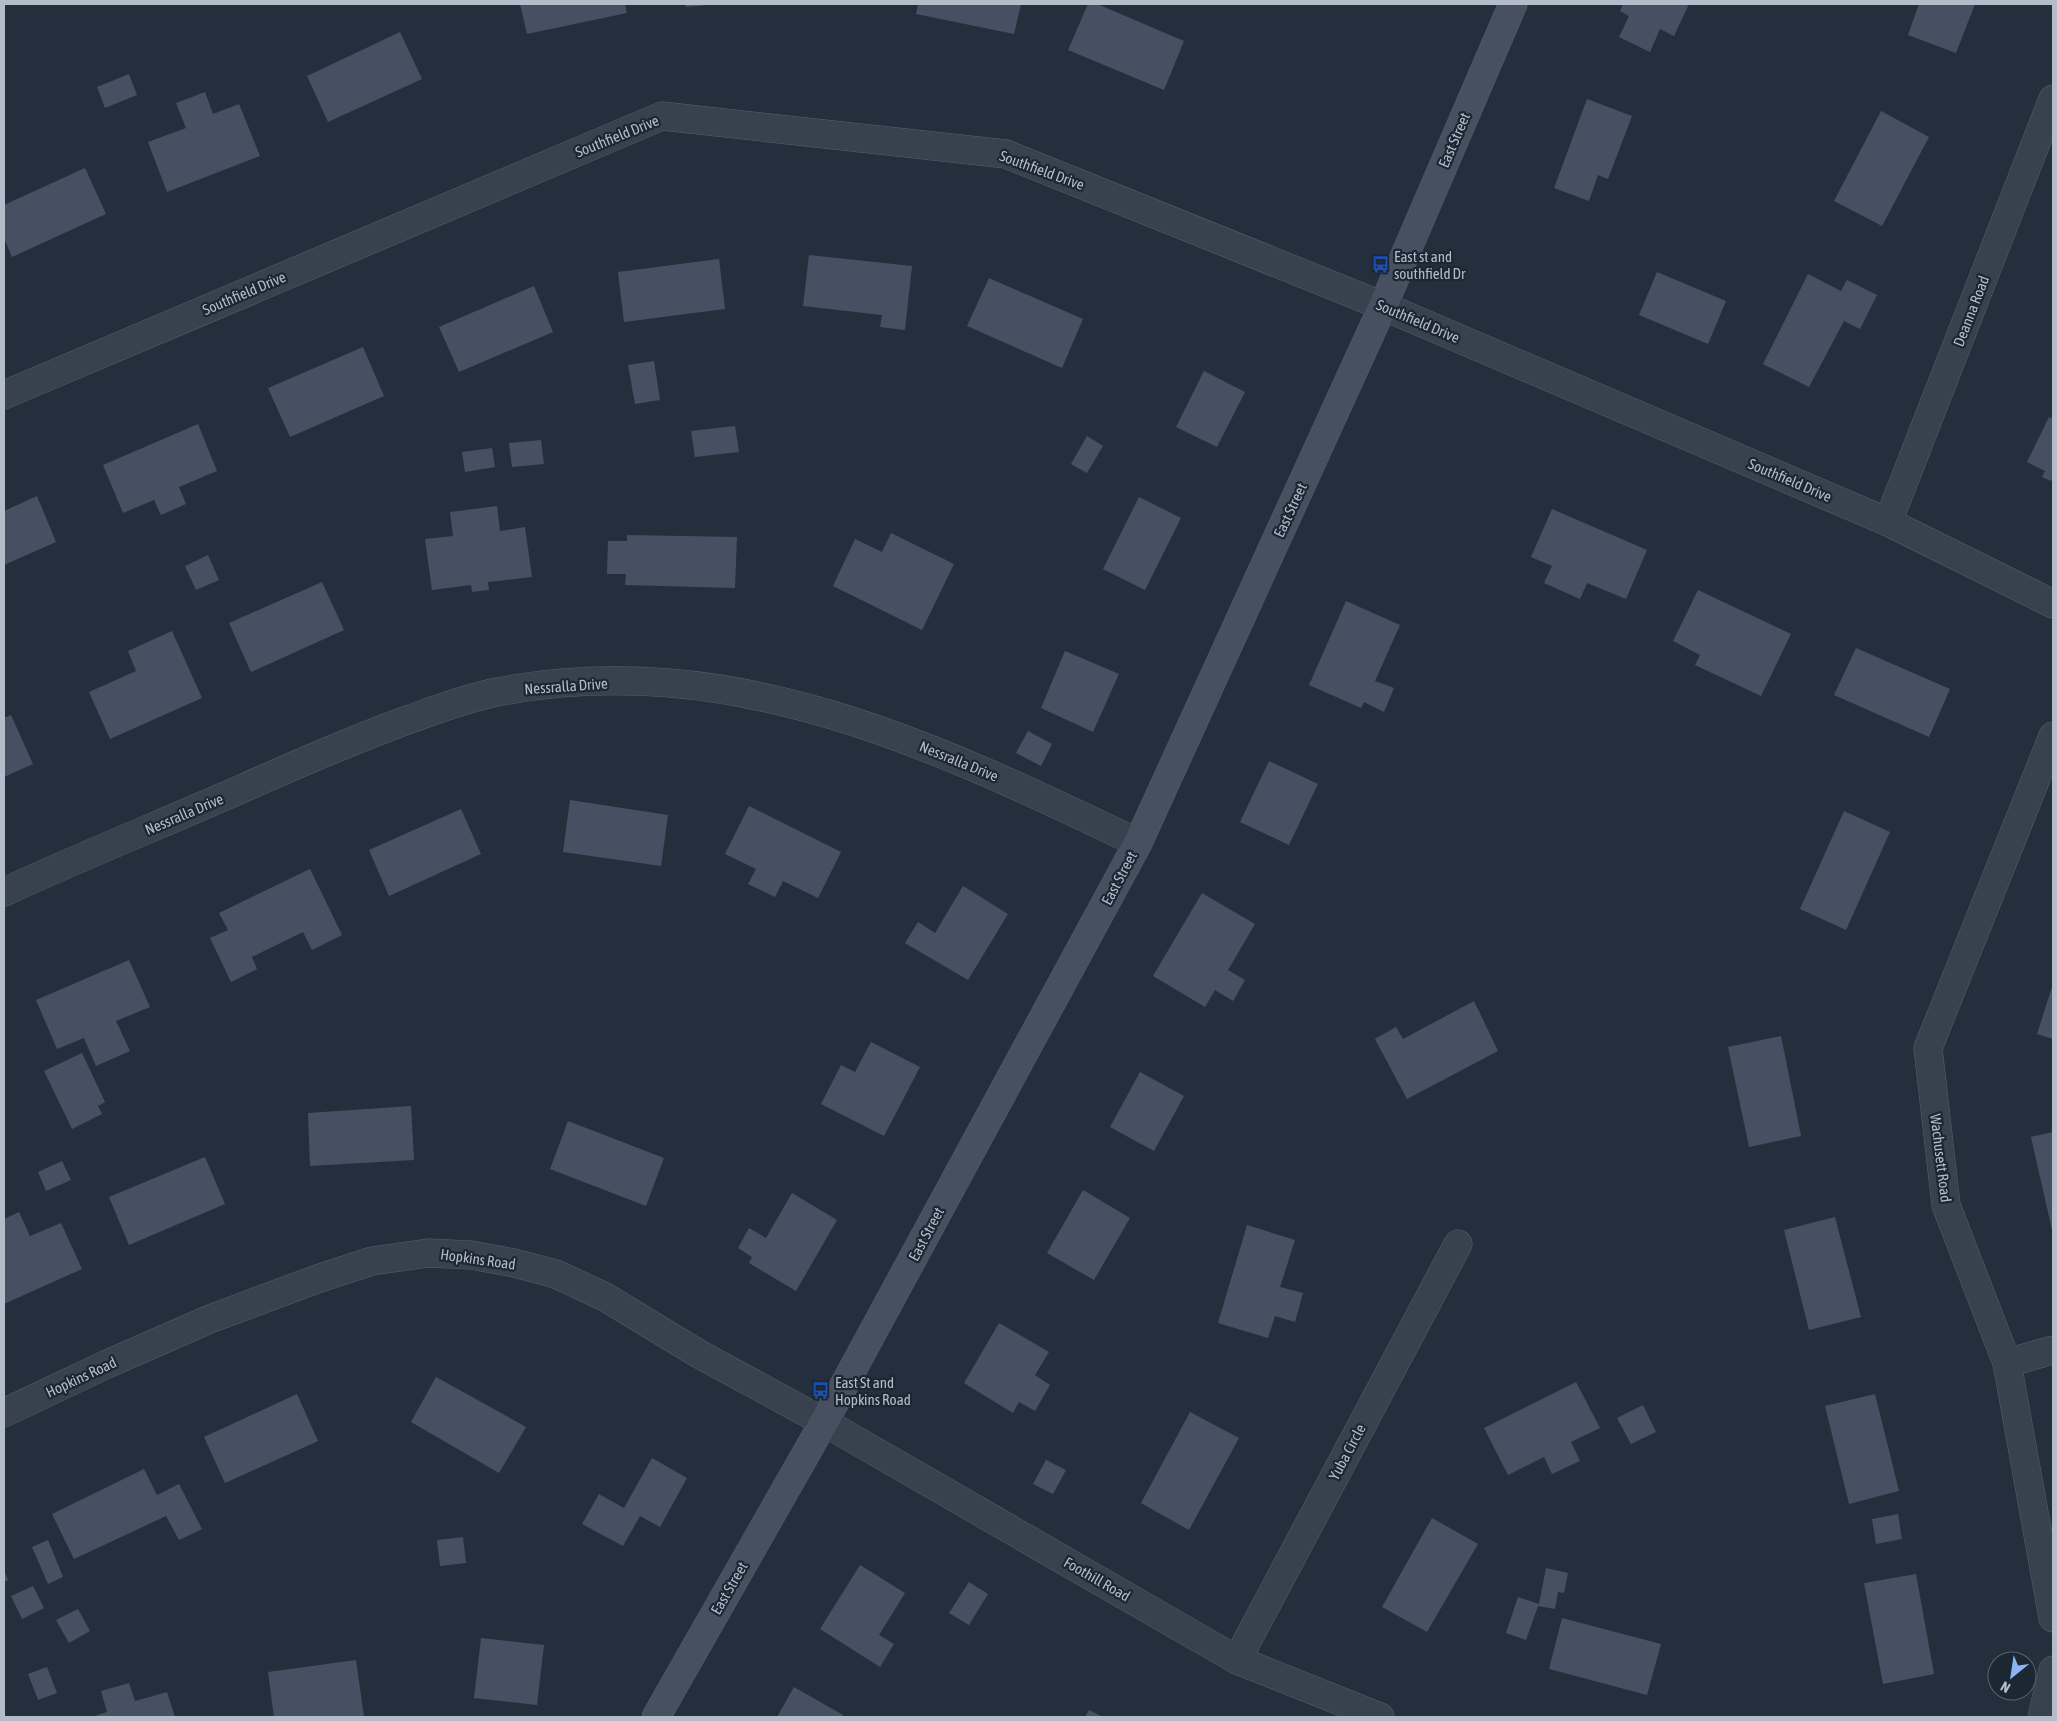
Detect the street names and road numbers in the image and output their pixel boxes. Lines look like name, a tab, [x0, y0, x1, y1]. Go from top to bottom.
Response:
street label: East Street	[1435, 110, 1473, 170]
street label: Southfield Drive	[573, 111, 661, 160]
street label: Southfield Drive	[997, 147, 1087, 193]
street label: Southfield Drive	[200, 268, 288, 318]
street label: Deanna Road	[1950, 273, 1992, 349]
street label: Southfield Drive	[1374, 296, 1462, 346]
street label: Southfield Drive	[1746, 455, 1834, 505]
street label: East Street	[1270, 480, 1310, 540]
street label: Nessralla Drive	[524, 675, 608, 697]
street label: Nessralla Drive	[917, 737, 1001, 785]
street label: Nessralla Drive	[142, 790, 226, 838]
street label: East Street	[1098, 848, 1140, 908]
street label: Wachusett Road	[1927, 1113, 1955, 1203]
street label: East Street	[905, 1204, 947, 1264]
street label: Hopkins Road	[439, 1245, 517, 1273]
street label: Hopkins Road	[43, 1353, 119, 1401]
street label: Yuba Circle	[1325, 1421, 1369, 1483]
street label: Foothill Road	[1061, 1553, 1133, 1605]
street label: East Street	[707, 1559, 751, 1617]

